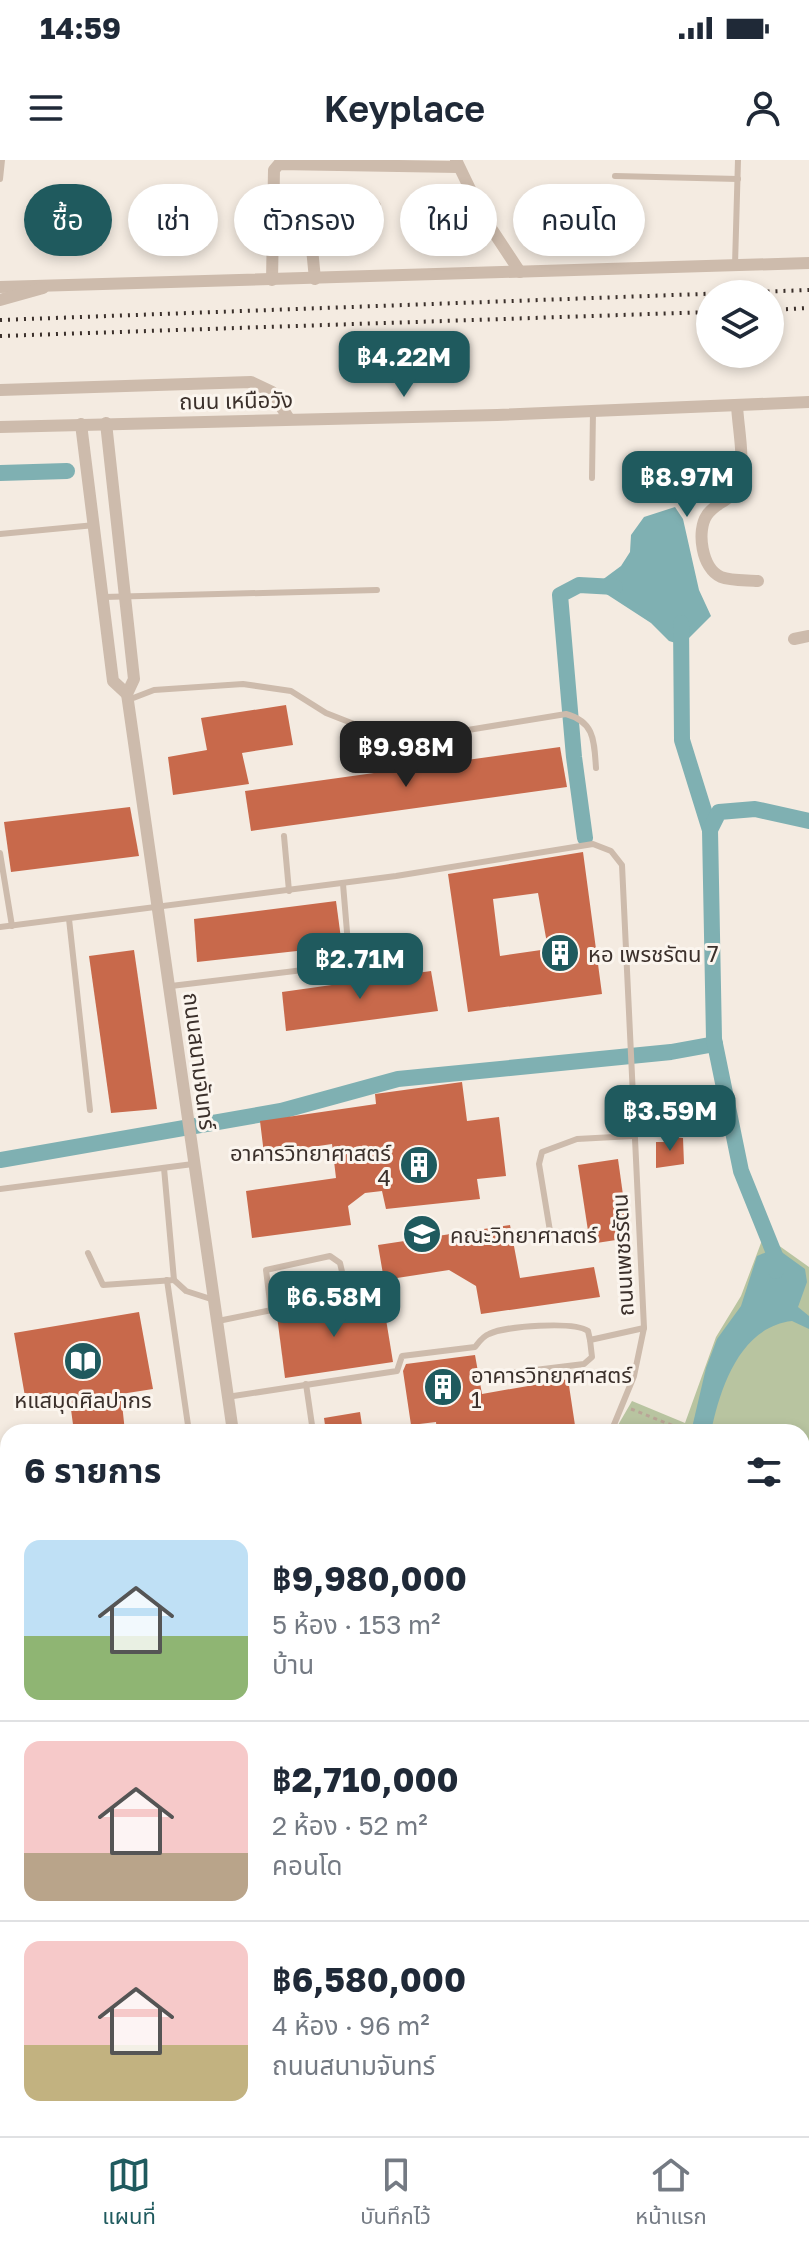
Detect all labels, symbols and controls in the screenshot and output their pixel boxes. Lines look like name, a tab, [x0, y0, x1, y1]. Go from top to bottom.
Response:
text: 14:59	[40, 10, 121, 46]
icon: menu	[24, 86, 68, 130]
icon: person	[741, 86, 785, 130]
text: Keyplace	[324, 87, 485, 130]
chip: ซื้อ	[24, 184, 112, 256]
chip: เช่า	[128, 184, 218, 256]
chip: ตัวกรอง	[234, 184, 384, 256]
chip: ใหม่	[400, 184, 497, 256]
chip: คอนโด	[513, 184, 645, 256]
map controls	[696, 280, 784, 368]
button: layers	[696, 280, 784, 368]
pin: ฿4.22M	[339, 331, 469, 399]
text: ฿4.22M	[357, 341, 451, 372]
street label: ถนน เหนือวัง	[179, 386, 293, 414]
pin: ฿8.97M	[622, 451, 752, 519]
text: ฿8.97M	[640, 461, 734, 492]
pin: ฿9.98M	[341, 721, 471, 789]
text: ฿9.98M	[358, 731, 454, 762]
building icon: หอ เพรชรัตน 7	[539, 932, 581, 974]
pin: ฿2.71M	[295, 933, 425, 1001]
place label: หอ เพรชรัตน 7	[588, 940, 719, 967]
text: ฿2.71M	[315, 943, 405, 974]
street label: ถนนสนามจันทร์	[178, 991, 222, 1132]
pin: ฿3.59M	[605, 1085, 735, 1153]
text: ฿3.59M	[623, 1095, 717, 1126]
place label: อาคารวิทยาศาสตร์ 4	[230, 1139, 392, 1191]
building icon: อาคารวิทยาศาสตร์ 4	[398, 1144, 440, 1186]
street label: ถนนเพชรรัตน	[605, 1193, 639, 1317]
school or university icon: คณะวิทยาศาสตร์	[401, 1213, 443, 1255]
place label: คณะวิทยาศาสตร์	[450, 1221, 598, 1248]
pin: ฿6.58M	[269, 1271, 399, 1339]
text: ฿6.58M	[286, 1281, 382, 1312]
library icon: หแสมุดศิลปากร	[62, 1340, 104, 1382]
place label: อาคารวิทยาศาสตร์ 1	[471, 1361, 633, 1413]
building icon: อาคารวิทยาศาสตร์ 1	[422, 1366, 464, 1408]
place label: หแสมุดศิลปากร	[14, 1386, 152, 1414]
text: 6 รายการ	[24, 1450, 161, 1490]
icon: filters	[742, 1450, 786, 1494]
text: ฿9,980,000	[272, 1558, 467, 1598]
icon: home	[88, 1572, 184, 1668]
text: 5 ห้อง · 153 m²	[272, 1609, 440, 1640]
text: บ้าน	[272, 1649, 314, 1680]
text: ฿2,710,000	[272, 1759, 459, 1799]
icon: home	[88, 1773, 184, 1869]
text: 2 ห้อง · 52 m²	[272, 1810, 428, 1841]
text: คอนโด	[272, 1850, 343, 1881]
text: ฿6,580,000	[272, 1959, 466, 1999]
icon: home	[88, 1973, 184, 2069]
text: 4 ห้อง · 96 m²	[272, 2010, 430, 2041]
text: ถนนสนามจันทร์	[272, 2050, 435, 2081]
tab: แผนที่	[102, 2153, 156, 2234]
tab: บันทึกไว้	[360, 2153, 431, 2234]
tab: หน้าแรก	[635, 2153, 707, 2234]

